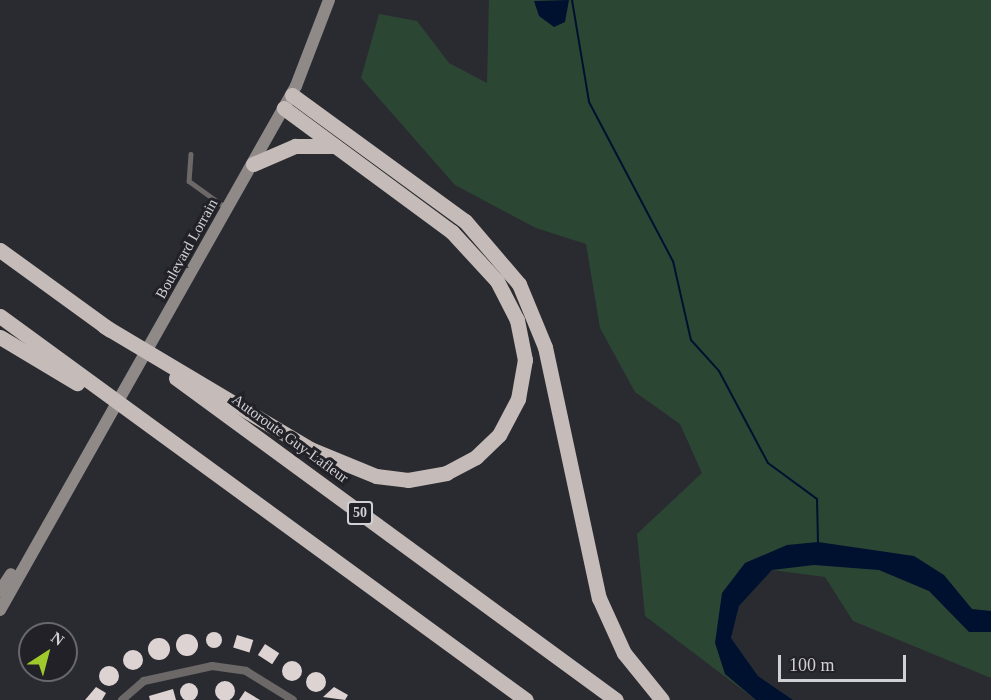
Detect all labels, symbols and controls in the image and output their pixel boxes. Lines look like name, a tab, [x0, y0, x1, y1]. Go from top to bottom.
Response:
street label: Boulevard Lorrain	[152, 196, 222, 302]
street label: Autoroute Guy-Lafleur	[228, 391, 352, 487]
road number: 50	[346, 502, 374, 524]
north arrow	[18, 622, 78, 682]
text: N	[48, 628, 67, 649]
scale bar	[781, 643, 908, 681]
text: 100 m	[789, 655, 835, 675]

